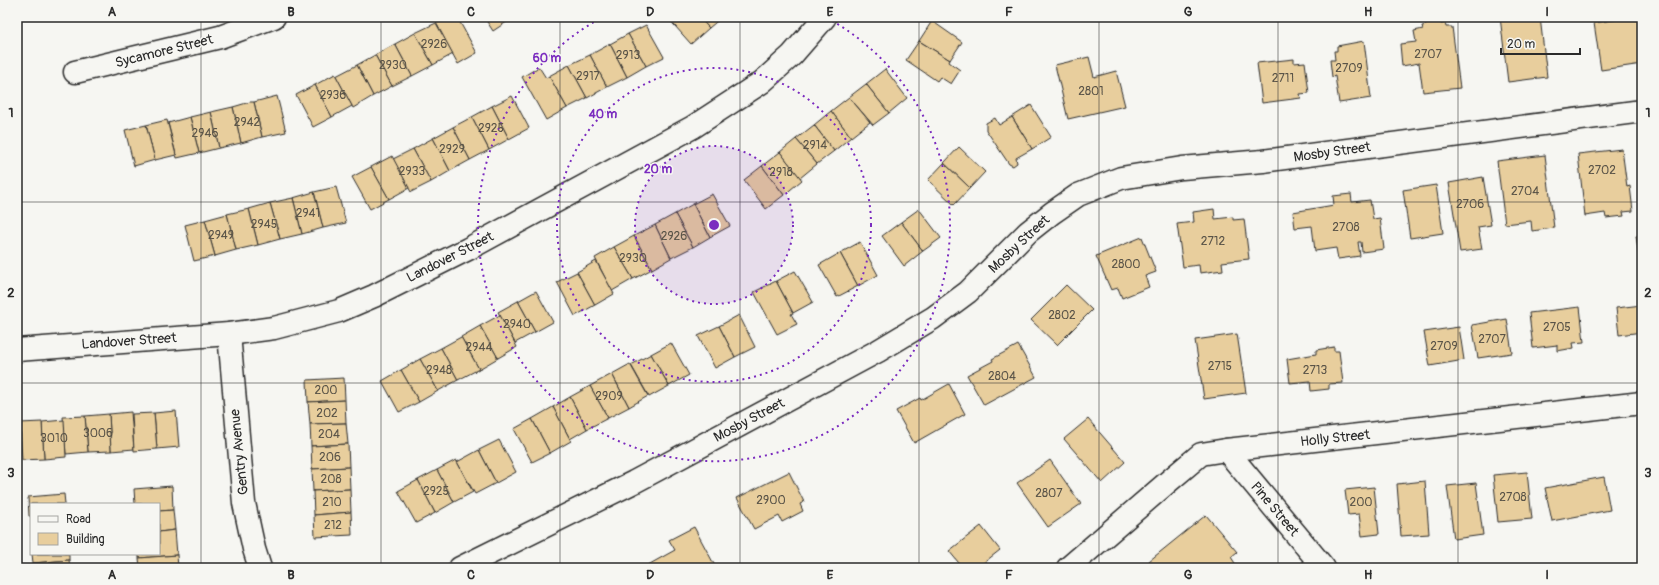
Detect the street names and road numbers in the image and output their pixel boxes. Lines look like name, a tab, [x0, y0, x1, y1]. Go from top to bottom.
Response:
street label: Sycamore Street	[113, 31, 215, 71]
street label: Mosby Street	[1292, 138, 1372, 166]
street label: Mosby Street	[985, 211, 1053, 277]
street label: Landover Street	[404, 228, 497, 286]
street label: Landover Street	[81, 329, 177, 353]
street label: Mosby Street	[711, 394, 788, 446]
street label: Gentry Avenue	[226, 408, 252, 496]
street label: Holly Street	[1299, 426, 1371, 450]
street label: Pine Street	[1247, 478, 1303, 540]

